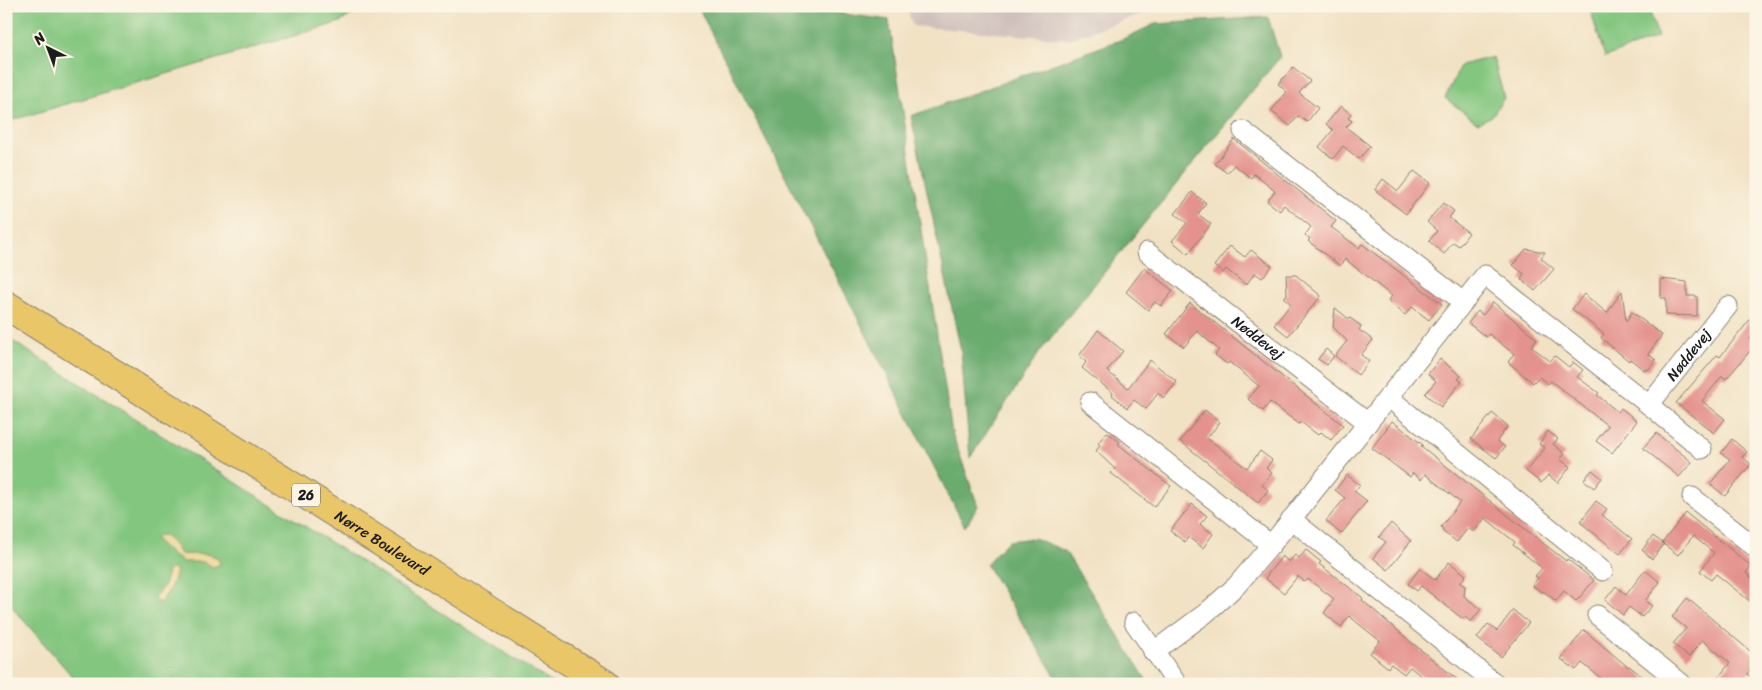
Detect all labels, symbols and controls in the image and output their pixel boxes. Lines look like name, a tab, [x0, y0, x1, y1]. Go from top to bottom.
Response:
north arrow	[22, 22, 72, 72]
text: N	[27, 26, 52, 52]
street label: Nøddevej	[1226, 309, 1290, 367]
street label: Nøddevej	[1660, 323, 1718, 387]
road number: 26	[292, 484, 320, 506]
street label: Nørre Boulevard	[330, 503, 435, 583]

